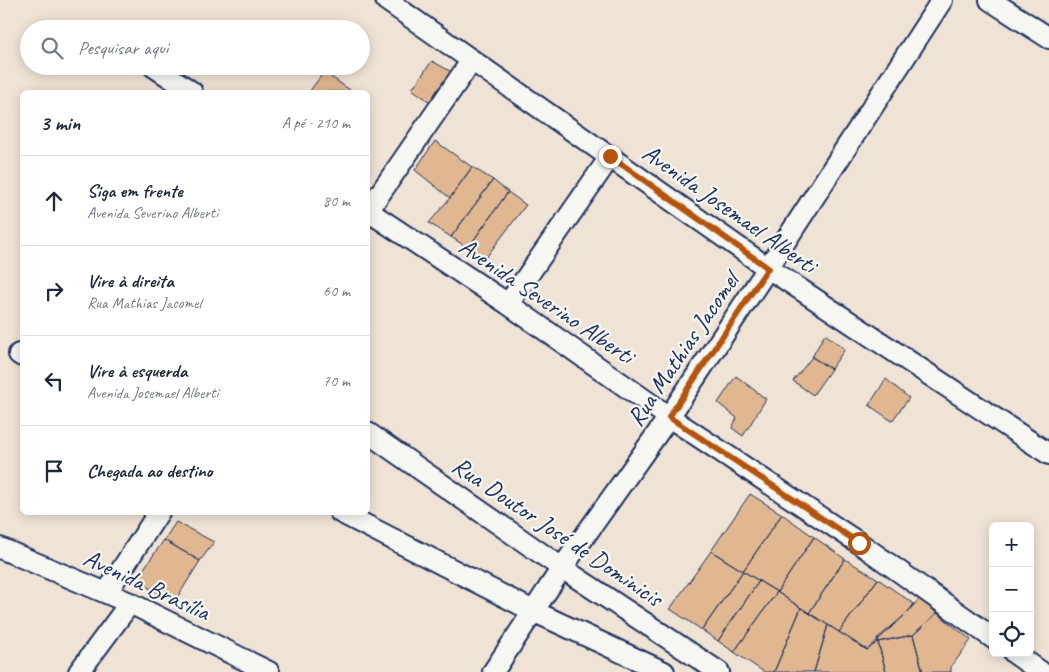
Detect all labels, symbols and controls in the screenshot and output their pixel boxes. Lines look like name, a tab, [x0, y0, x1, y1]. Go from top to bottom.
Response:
search box	[20, 20, 370, 75]
icon: search	[38, 34, 66, 62]
text: Pesquisar aqui	[78, 36, 168, 60]
text: 3 min	[40, 110, 80, 136]
text: A pé · 210 m	[282, 113, 350, 133]
street label: Avenida Josemael Alberti	[636, 137, 825, 283]
route end	[599, 145, 622, 168]
text: Siga em frente	[87, 179, 183, 203]
icon: ahead	[40, 187, 68, 215]
text: 80 m	[323, 191, 350, 211]
text: Avenida Severino Alberti	[87, 203, 218, 223]
street label: Avenida Severino Alberti	[453, 230, 643, 373]
street label: Rua Mathias Jacomel	[620, 263, 749, 432]
text: Vire à direita	[87, 269, 174, 293]
icon: right	[40, 277, 68, 305]
text: 60 m	[323, 281, 350, 301]
text: Rua Mathias Jacomel	[87, 293, 201, 313]
text: Vire à esquerda	[87, 359, 187, 383]
icon: left	[40, 367, 68, 395]
text: 70 m	[323, 371, 350, 391]
text: Avenida Josemael Alberti	[87, 383, 218, 403]
street label: Rua Doutor José de Dominicis	[446, 449, 671, 616]
icon: arrive	[40, 457, 68, 485]
text: Chegada ao destino	[87, 459, 213, 483]
map controls	[989, 522, 1034, 657]
button: +	[989, 522, 1034, 567]
route start	[848, 532, 871, 555]
street label: Avenida Brasília	[78, 542, 217, 629]
button: −	[989, 567, 1034, 612]
button: locate	[989, 612, 1034, 657]

